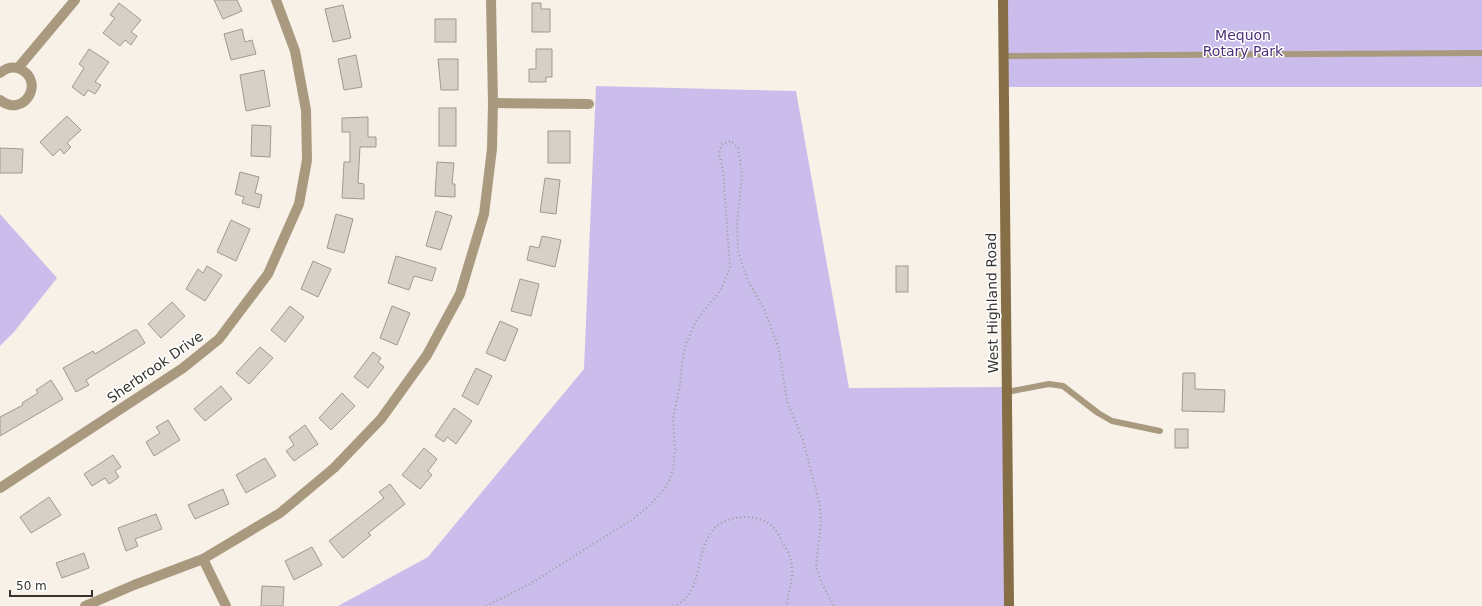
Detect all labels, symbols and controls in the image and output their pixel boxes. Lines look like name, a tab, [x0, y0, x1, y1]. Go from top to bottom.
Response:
park label: Mequon Rotary Park	[1203, 27, 1284, 59]
street label: West Highland Road	[983, 232, 1001, 374]
street label: Sherbrook Drive	[104, 328, 206, 406]
scale bar	[10, 572, 92, 598]
text: 50 m	[16, 579, 47, 593]

